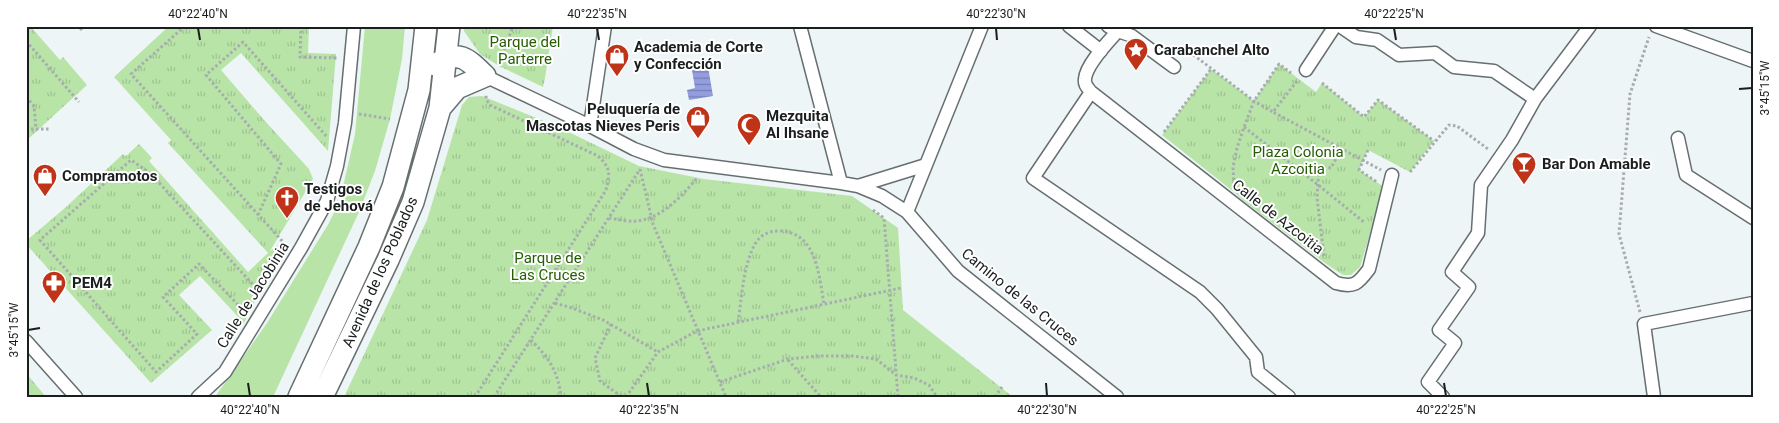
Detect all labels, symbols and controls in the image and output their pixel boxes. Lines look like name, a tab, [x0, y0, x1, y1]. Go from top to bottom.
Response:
text: 40°22'40"N	[168, 7, 228, 21]
text: 40°22'35"N	[567, 7, 627, 21]
text: 40°22'30"N	[966, 7, 1026, 21]
text: 40°22'25"N	[1364, 7, 1424, 21]
park label: Parque del Parterre	[489, 33, 561, 68]
place icon: Carabanchel Alto	[1123, 37, 1149, 71]
place label: Academia de Corte y Confección	[634, 38, 763, 73]
place label: Carabanchel Alto	[1154, 41, 1269, 59]
shop icon: Academia de Corte y Confección	[604, 43, 630, 77]
text: 3°45'15"W	[1758, 60, 1772, 115]
place label: Peluquería de Mascotas Nieves Peris	[526, 100, 680, 135]
shop icon: Peluquería de Mascotas Nieves Peris	[685, 105, 711, 139]
place label: Mezquita Al Ihsane	[766, 107, 829, 142]
mosque icon: Mezquita Al Ihsane	[736, 112, 762, 146]
park label: Plaza Colonia Azcoitia	[1252, 143, 1344, 178]
bar icon: Bar Don Amable	[1511, 151, 1537, 185]
place label: Bar Don Amable	[1542, 155, 1651, 173]
shop icon: Compramotos	[32, 163, 58, 197]
place label: Compramotos	[62, 167, 158, 185]
street label: Calle de Azcoitia	[1229, 176, 1327, 258]
place label: Testigos de Jehová	[304, 180, 373, 215]
church icon: Testigos de Jehová	[274, 185, 300, 219]
street label: Avenida de los Poblados	[339, 194, 421, 350]
street label: Calle de Jacobinia	[213, 238, 293, 352]
street label: Camino de las Cruces	[958, 244, 1082, 350]
park label: Parque de Las Cruces	[511, 249, 585, 284]
pharmacy icon: PEM4	[41, 270, 67, 304]
place label: PEM4	[72, 274, 112, 292]
text: 3°45'15"W	[7, 302, 21, 357]
text: 40°22'40"N	[220, 403, 280, 417]
text: 40°22'35"N	[619, 403, 679, 417]
text: 40°22'30"N	[1017, 403, 1077, 417]
text: 40°22'25"N	[1416, 403, 1476, 417]

